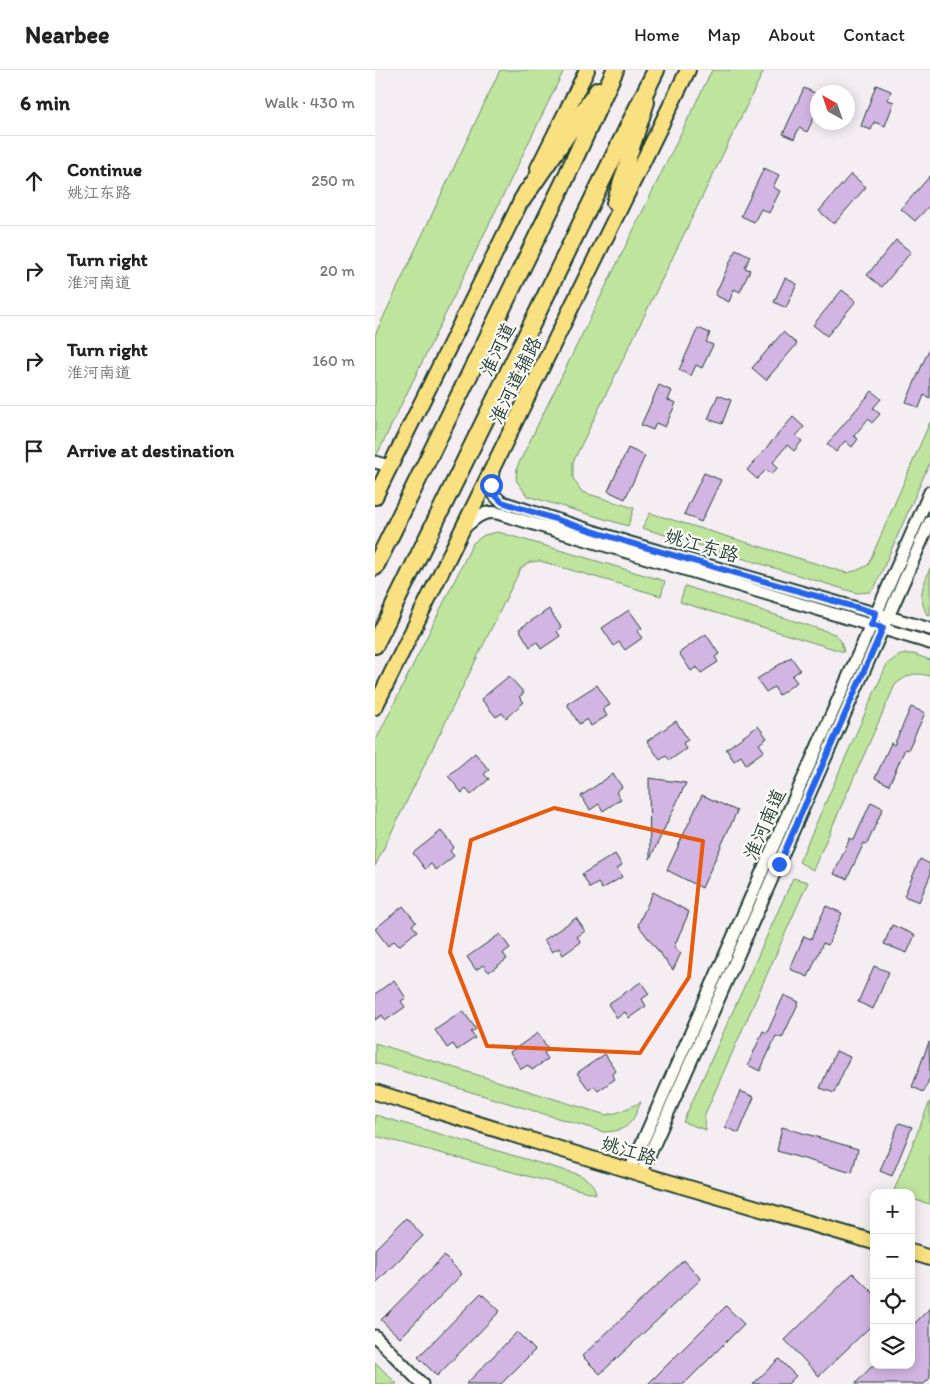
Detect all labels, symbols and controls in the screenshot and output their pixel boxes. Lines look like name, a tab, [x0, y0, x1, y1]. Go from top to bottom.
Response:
text: Nearbee	[25, 20, 109, 49]
text: Home	[634, 24, 680, 46]
text: Map	[708, 24, 741, 46]
text: About	[769, 24, 815, 46]
text: Contact	[843, 24, 905, 46]
north arrow	[810, 85, 855, 130]
text: 6 min	[20, 90, 70, 115]
text: Walk · 430 m	[265, 93, 355, 112]
text: Continue	[67, 158, 142, 181]
icon: ahead	[20, 167, 48, 195]
text: 250 m	[311, 171, 355, 190]
text: 姚江东路	[67, 183, 131, 202]
text: Turn right	[67, 248, 148, 271]
icon: right	[20, 257, 48, 285]
text: 20 m	[320, 261, 355, 280]
text: 淮河南道	[67, 273, 131, 292]
street label: 淮河道	[475, 319, 520, 380]
street label: 淮河道辅路	[484, 332, 547, 428]
text: Turn right	[67, 338, 148, 361]
icon: right	[20, 347, 48, 375]
text: 160 m	[312, 351, 355, 370]
text: 淮河南道	[67, 363, 131, 382]
icon: arrive	[20, 437, 48, 465]
text: Arrive at destination	[67, 439, 234, 462]
route start	[480, 474, 503, 497]
street label: 姚江东路	[662, 524, 742, 567]
street label: 淮河南道	[738, 785, 790, 864]
route end	[768, 853, 791, 876]
street label: 姚江路	[598, 1131, 659, 1170]
map controls	[870, 1189, 915, 1369]
button: +	[870, 1189, 915, 1234]
button: −	[870, 1234, 915, 1279]
button: locate	[870, 1279, 915, 1324]
button: layers	[870, 1324, 915, 1369]

